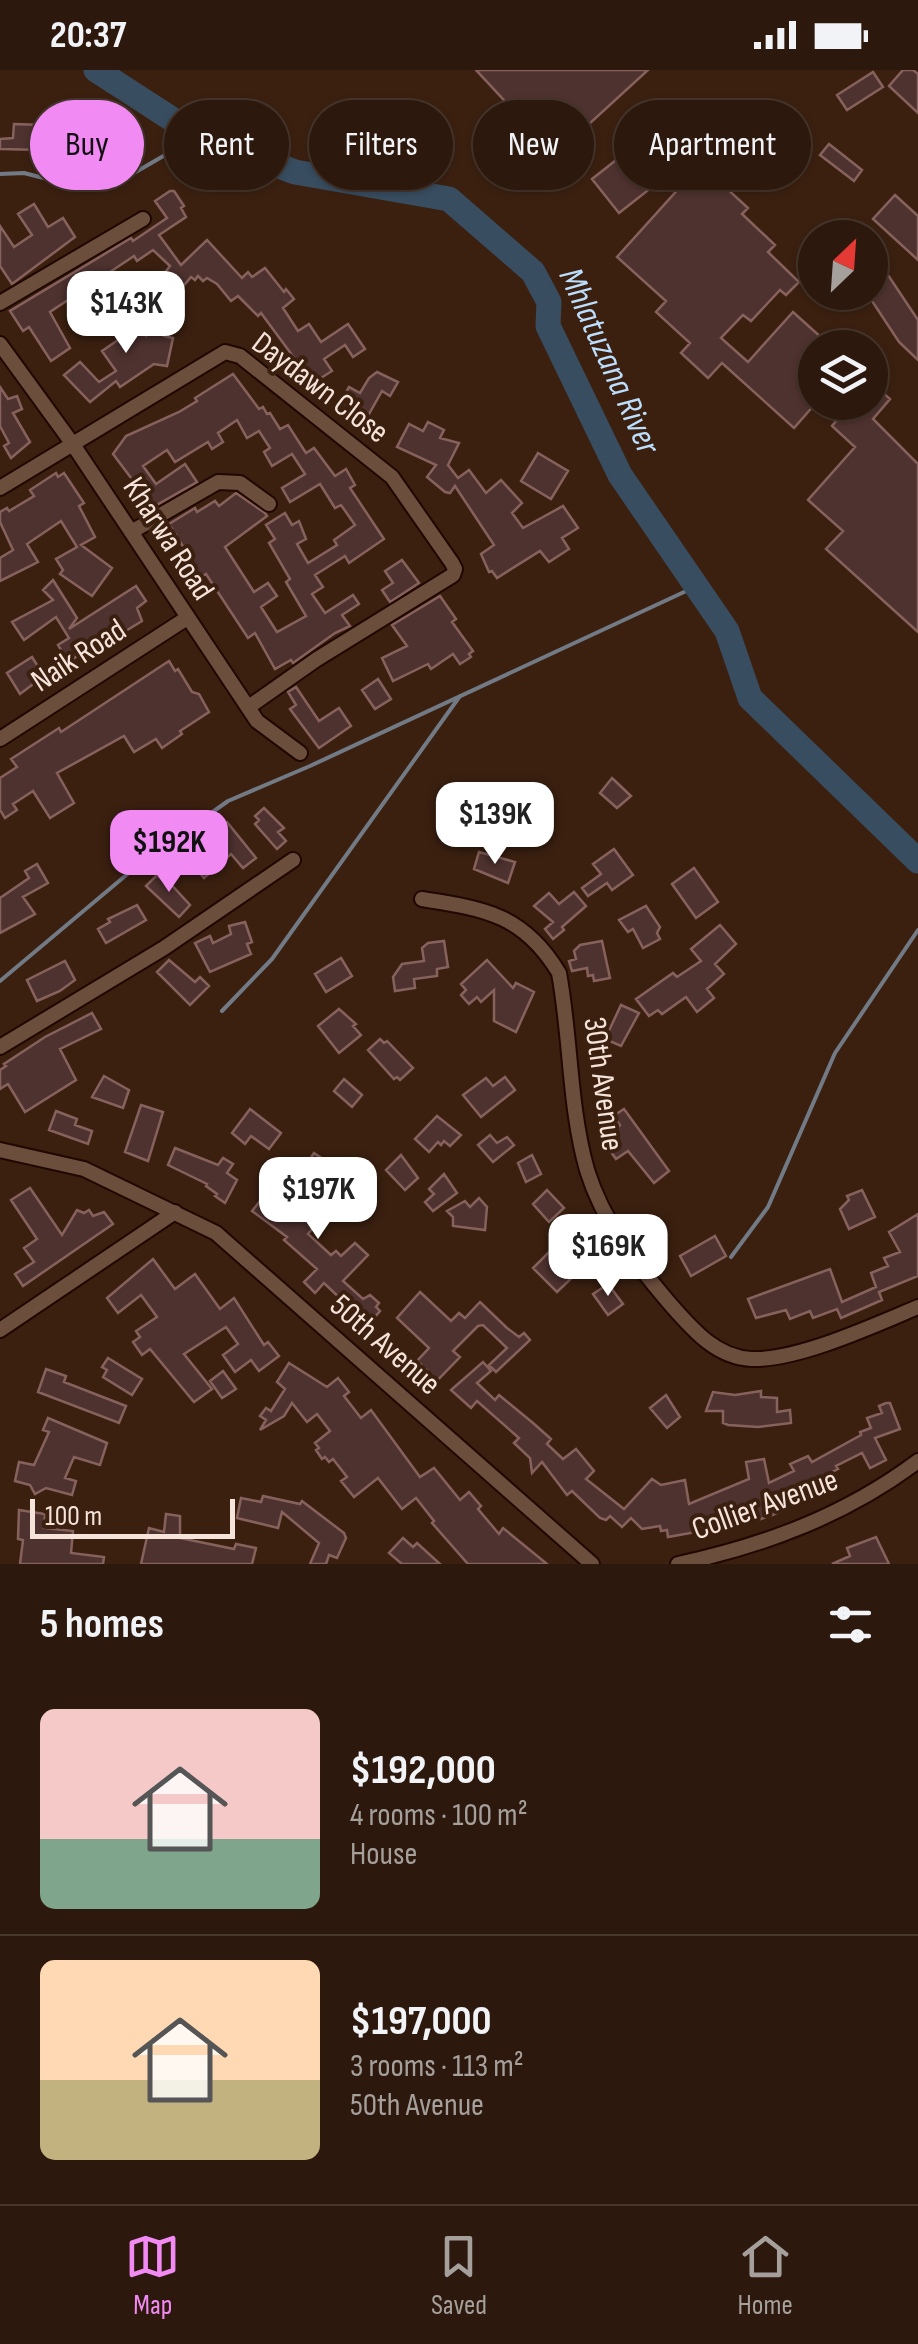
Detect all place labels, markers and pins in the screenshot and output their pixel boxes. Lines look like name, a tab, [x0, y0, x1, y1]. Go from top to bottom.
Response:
pin: $143K	[56, 271, 196, 356]
pin: $139K	[425, 782, 565, 867]
pin: $192K	[99, 810, 239, 895]
pin: $197K	[248, 1157, 388, 1242]
pin: $169K	[538, 1214, 678, 1299]

